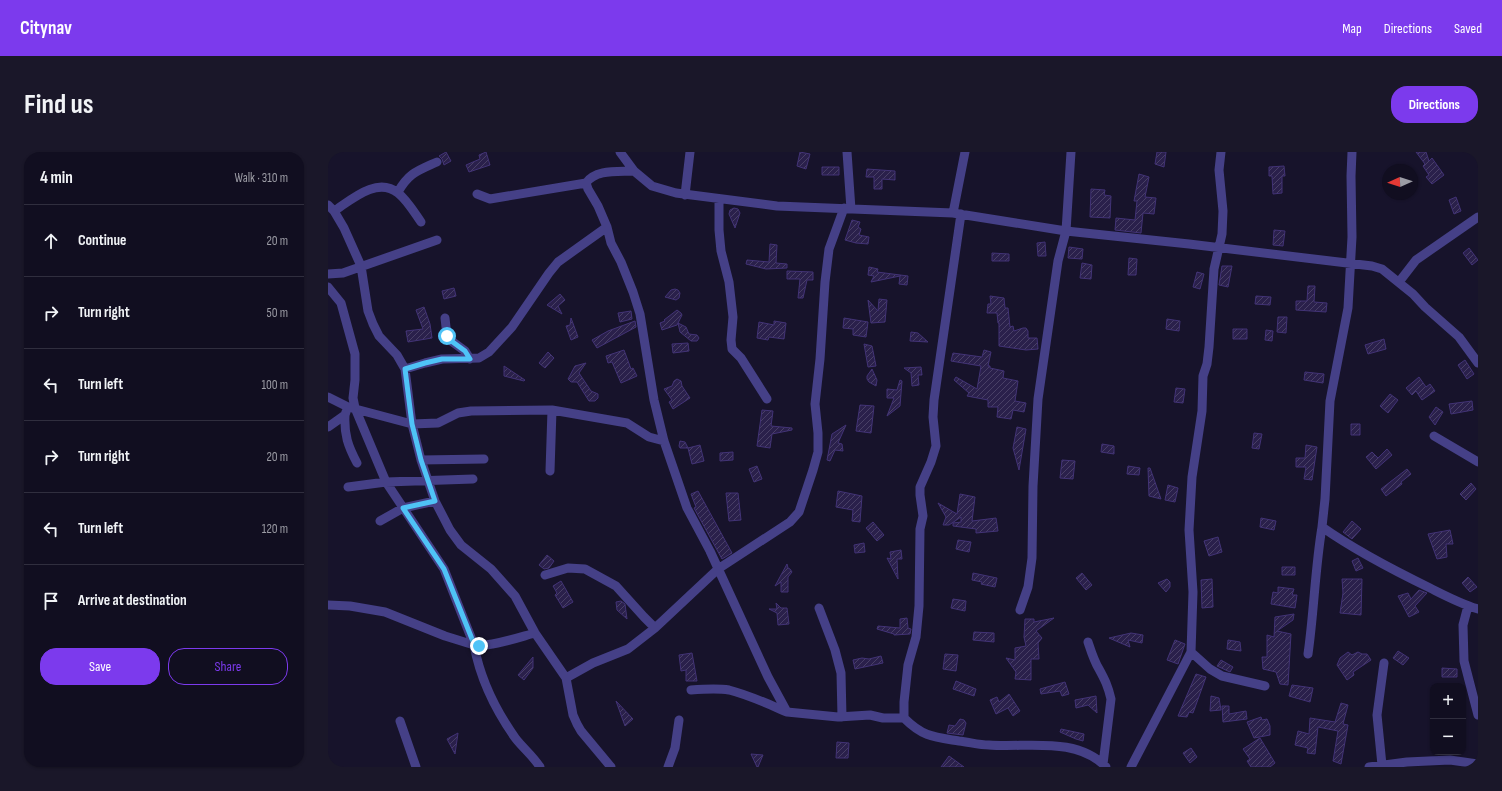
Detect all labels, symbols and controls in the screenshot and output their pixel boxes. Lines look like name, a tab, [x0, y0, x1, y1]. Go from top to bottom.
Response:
text: Citynav	[20, 17, 72, 40]
text: Map	[1342, 20, 1362, 37]
text: Directions	[1384, 20, 1432, 37]
text: Saved	[1454, 20, 1482, 37]
button: Directions	[1391, 86, 1478, 123]
text: Find us	[24, 88, 93, 121]
north arrow	[1382, 164, 1418, 200]
text: 4 min	[40, 168, 73, 188]
text: Walk · 310 m	[235, 170, 288, 186]
icon: ahead	[40, 230, 62, 252]
text: Continue	[78, 231, 127, 250]
text: 20 m	[266, 233, 288, 249]
icon: right	[40, 302, 62, 324]
text: Turn right	[78, 303, 130, 322]
text: 50 m	[267, 305, 288, 321]
route start	[438, 327, 456, 345]
icon: left	[40, 374, 62, 396]
text: Turn left	[78, 375, 123, 394]
text: 100 m	[261, 377, 288, 393]
icon: right	[40, 446, 62, 468]
text: Turn right	[78, 447, 130, 466]
text: 20 m	[266, 449, 288, 465]
icon: left	[40, 518, 62, 540]
text: Turn left	[78, 519, 123, 538]
text: 120 m	[262, 521, 288, 537]
icon: arrive	[40, 590, 62, 612]
text: Arrive at destination	[78, 591, 187, 610]
route end	[470, 637, 488, 655]
button: Save	[40, 648, 160, 685]
button: Share	[168, 648, 288, 685]
map controls	[1430, 683, 1466, 755]
button: +	[1430, 683, 1466, 719]
button: −	[1430, 719, 1466, 755]

